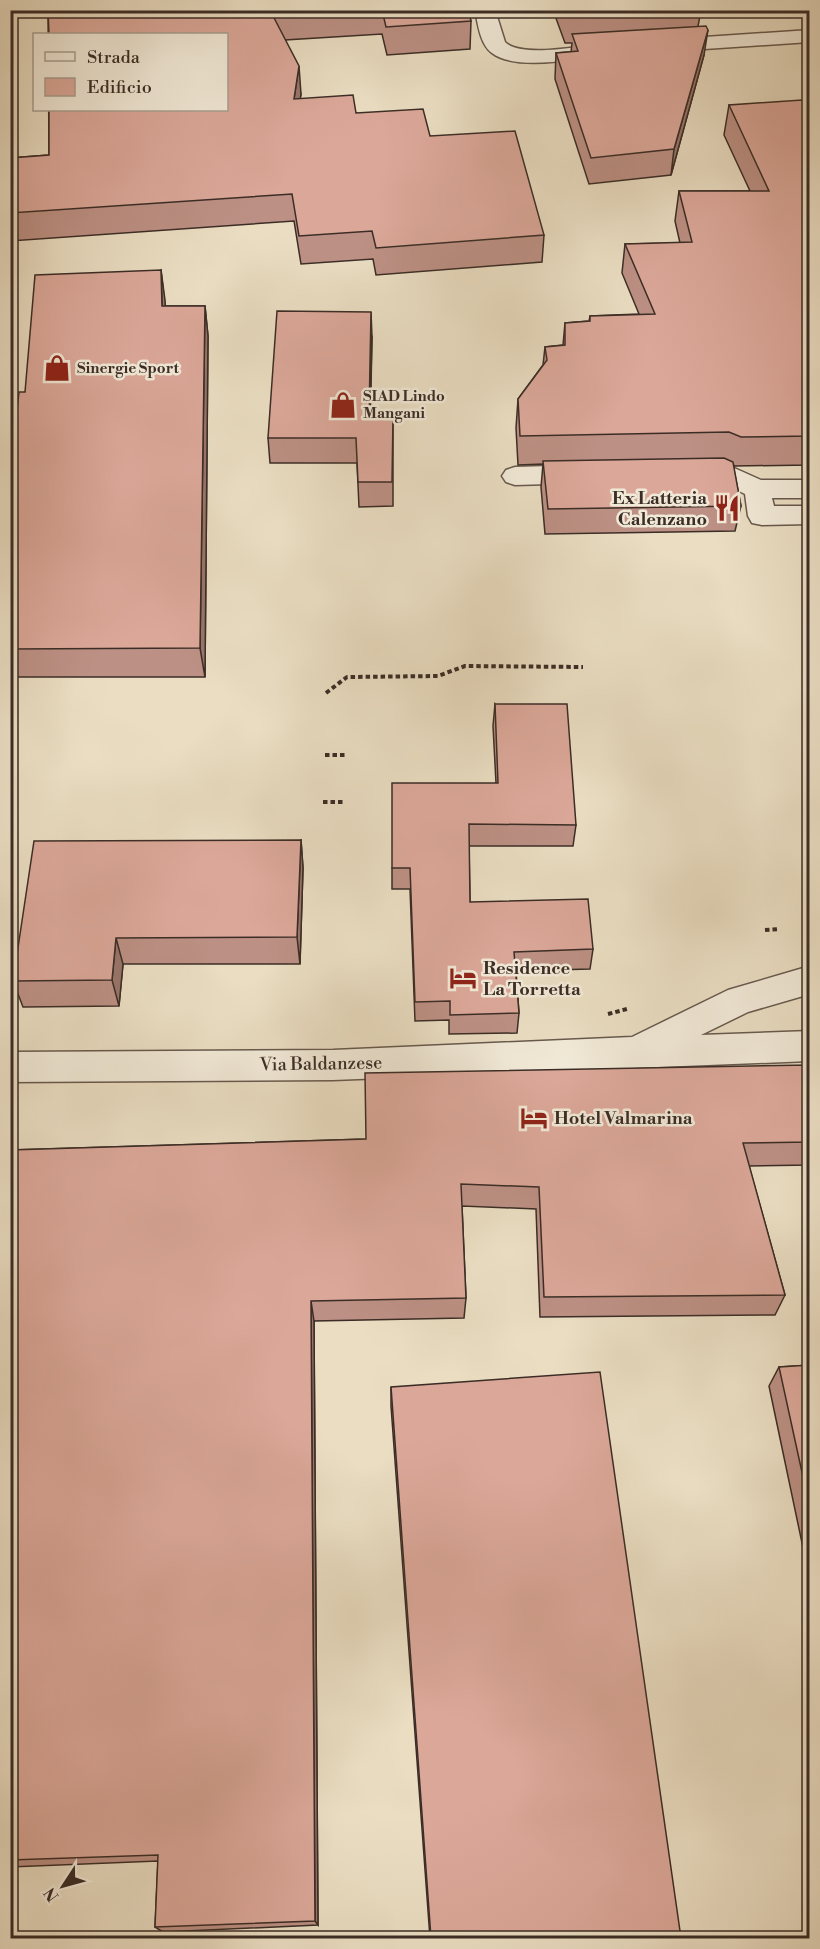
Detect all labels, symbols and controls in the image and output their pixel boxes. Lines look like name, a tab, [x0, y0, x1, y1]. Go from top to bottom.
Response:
legend	[33, 33, 228, 111]
text: Strada	[87, 46, 141, 69]
text: Edificio	[87, 76, 152, 99]
shop icon: Sinergie Sport	[42, 353, 72, 383]
place label: Sinergie Sport	[77, 359, 180, 378]
place label: SIAD Lindo Mangani	[363, 387, 445, 423]
shop icon: SIAD Lindo Mangani	[328, 390, 358, 420]
place label: Ex Latteria Calenzano	[612, 487, 707, 531]
restaurant icon: Ex Latteria Calenzano	[712, 493, 742, 523]
place label: Residence La Torretta	[483, 957, 581, 1001]
hotel icon: Residence La Torretta	[448, 963, 478, 993]
street label: Via Baldanzese	[259, 1051, 382, 1077]
hotel icon: Hotel Valmarina	[519, 1103, 549, 1133]
place label: Hotel Valmarina	[554, 1107, 693, 1130]
north arrow	[33, 1856, 93, 1916]
text: N	[40, 1883, 63, 1905]

